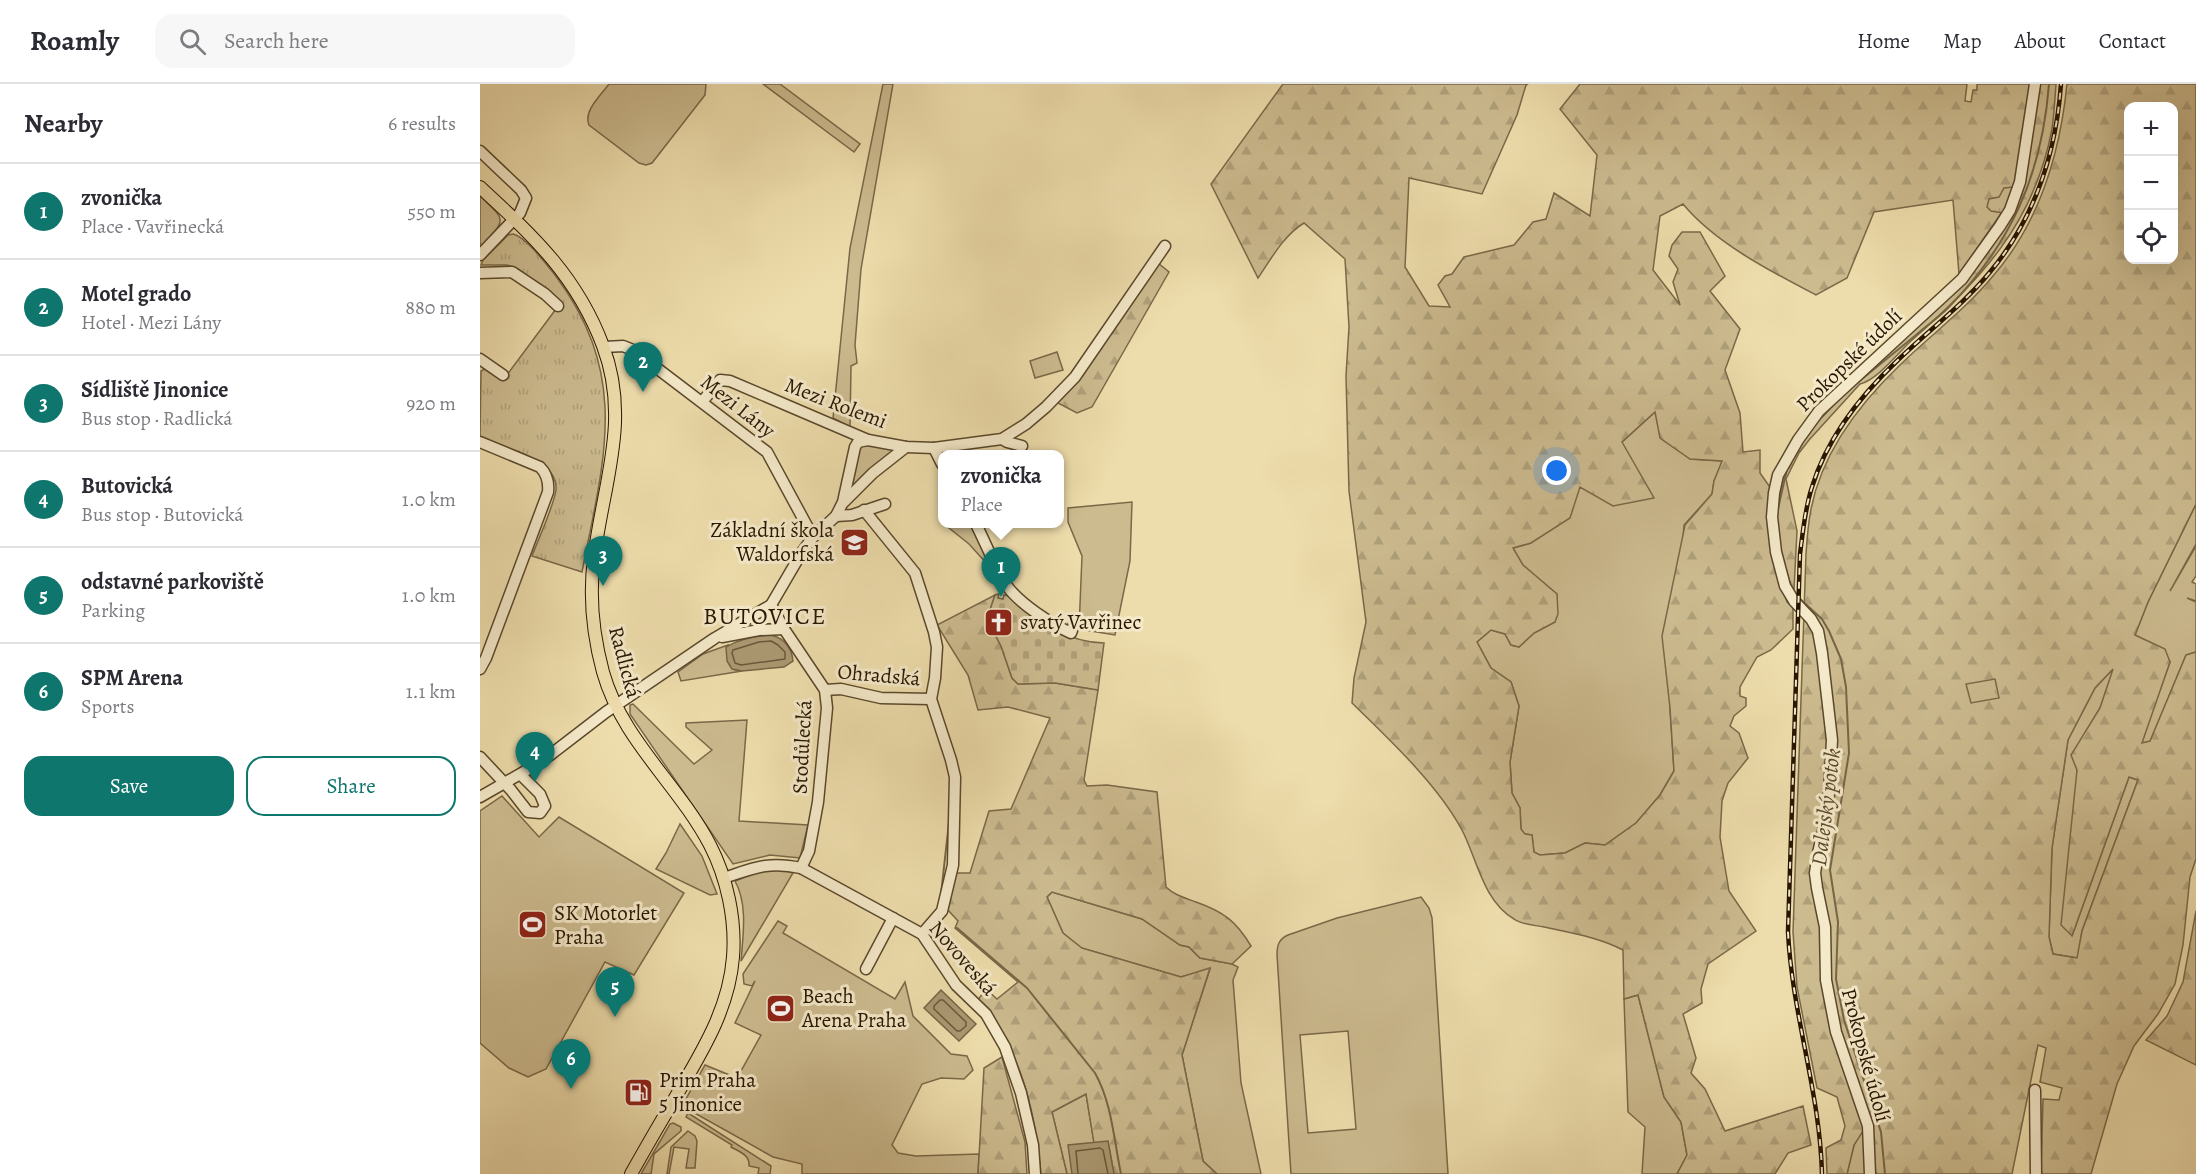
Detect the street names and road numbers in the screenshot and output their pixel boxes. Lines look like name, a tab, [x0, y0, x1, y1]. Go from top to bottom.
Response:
street label: Prokopské údolí	[1790, 302, 1908, 418]
street label: Mezi Lány	[695, 368, 782, 444]
street label: Mezi Rolemi	[781, 371, 891, 435]
street label: Radlická	[602, 623, 648, 701]
street label: Ohradská	[836, 657, 922, 693]
street label: Stodůlecká	[786, 699, 818, 795]
street label: Novoveská	[923, 915, 1003, 1002]
street label: Prokopské údolí	[1835, 985, 1897, 1125]

